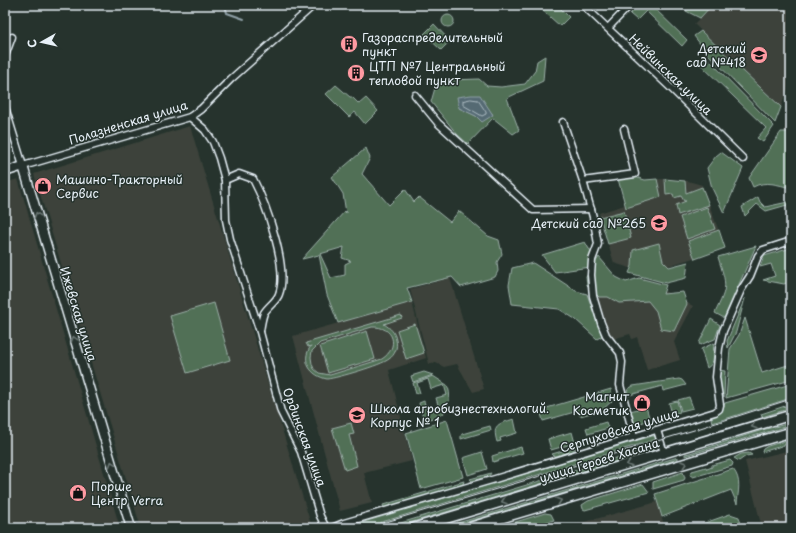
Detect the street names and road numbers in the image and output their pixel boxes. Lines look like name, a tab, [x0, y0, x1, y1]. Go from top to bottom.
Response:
street label: Нейвинская улица	[625, 29, 717, 119]
street label: Полазненская улица	[66, 95, 190, 149]
street label: Ижевская улица	[56, 264, 102, 364]
street label: Ординская улица	[279, 385, 331, 489]
street label: Серпуховская улица	[557, 403, 681, 457]
street label: улица Героев Хасана	[537, 433, 662, 487]

